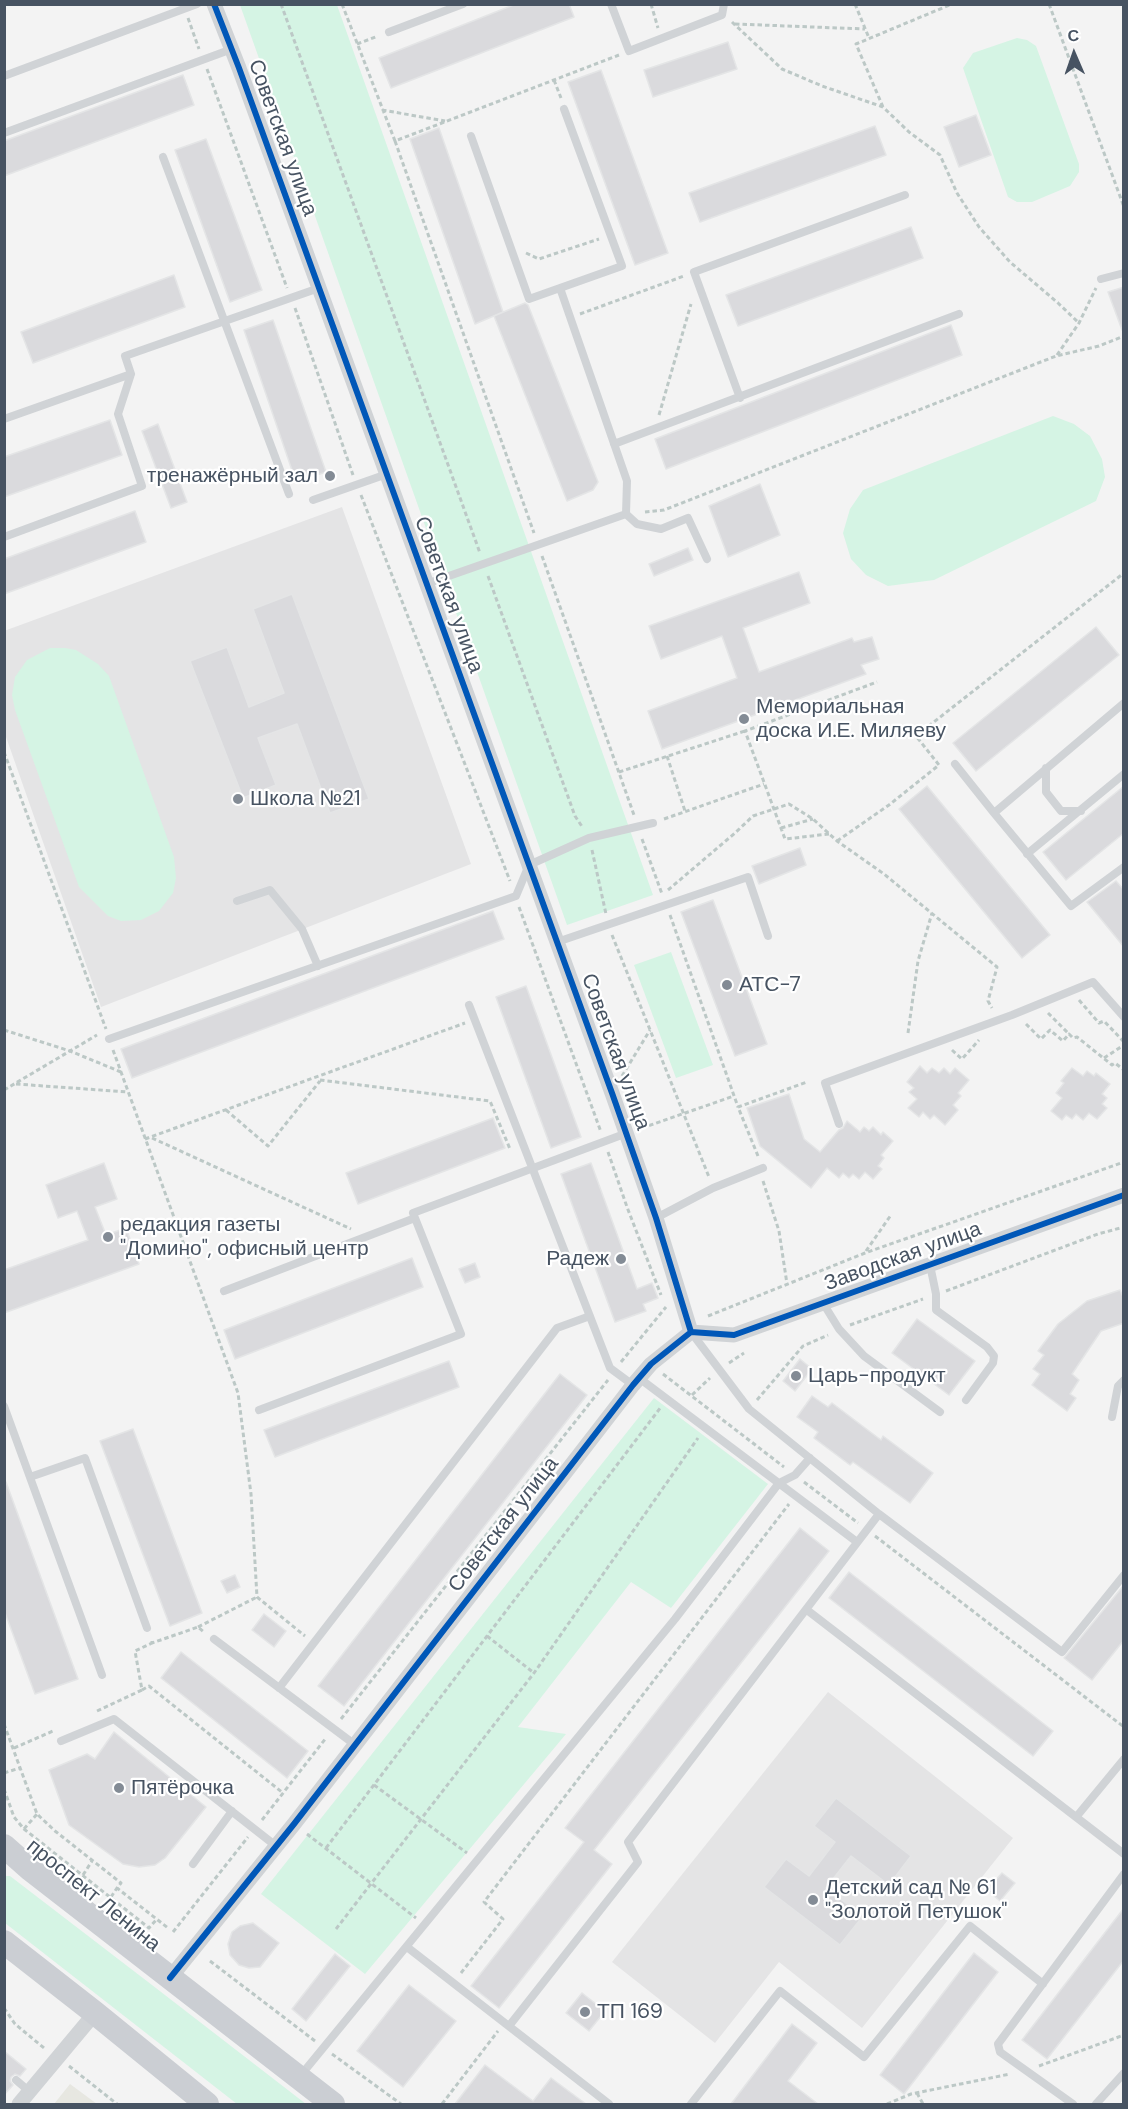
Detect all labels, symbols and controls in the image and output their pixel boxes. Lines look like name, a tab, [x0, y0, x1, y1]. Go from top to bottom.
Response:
north arrow	[1044, 24, 1104, 84]
text: С	[1067, 25, 1079, 46]
street label: Советская улица	[242, 56, 322, 220]
place label: тренажёрный зал	[147, 463, 318, 489]
marker: тренажёрный зал	[323, 469, 337, 483]
street label: Советская улица	[408, 513, 488, 677]
place label: Мемориальная доска И.Е. Миляеву	[756, 694, 946, 744]
marker: Мемориальная доска И.Е. Миляеву	[737, 712, 751, 726]
place label: Школа №21	[250, 786, 361, 812]
marker: Школа №21	[231, 792, 245, 806]
street label: Советская улица	[575, 970, 655, 1134]
place label: АТС-7	[739, 972, 801, 998]
marker: АТС-7	[720, 978, 734, 992]
place label: редакция газеты "Домино", офисный центр	[120, 1212, 369, 1262]
street label: Заводская улица	[821, 1217, 985, 1297]
marker: редакция газеты "Домино", офисный центр	[101, 1230, 115, 1244]
place label: Радеж	[546, 1246, 609, 1272]
marker: Радеж	[614, 1252, 628, 1266]
place label: Царь-продукт	[808, 1363, 946, 1389]
marker: Царь-продукт	[789, 1369, 803, 1383]
street label: Советская улица	[443, 1452, 565, 1598]
place label: Пятёрочка	[131, 1775, 234, 1801]
marker: Пятёрочка	[112, 1781, 126, 1795]
street label: проспект Ленина	[21, 1834, 165, 1958]
place label: Детский сад № 61 "Золотой Петушок"	[825, 1875, 1007, 1925]
marker: Детский сад № 61 "Золотой Петушок"	[806, 1893, 820, 1907]
place label: ТП 169	[597, 1999, 663, 2025]
marker: ТП 169	[578, 2005, 592, 2019]

